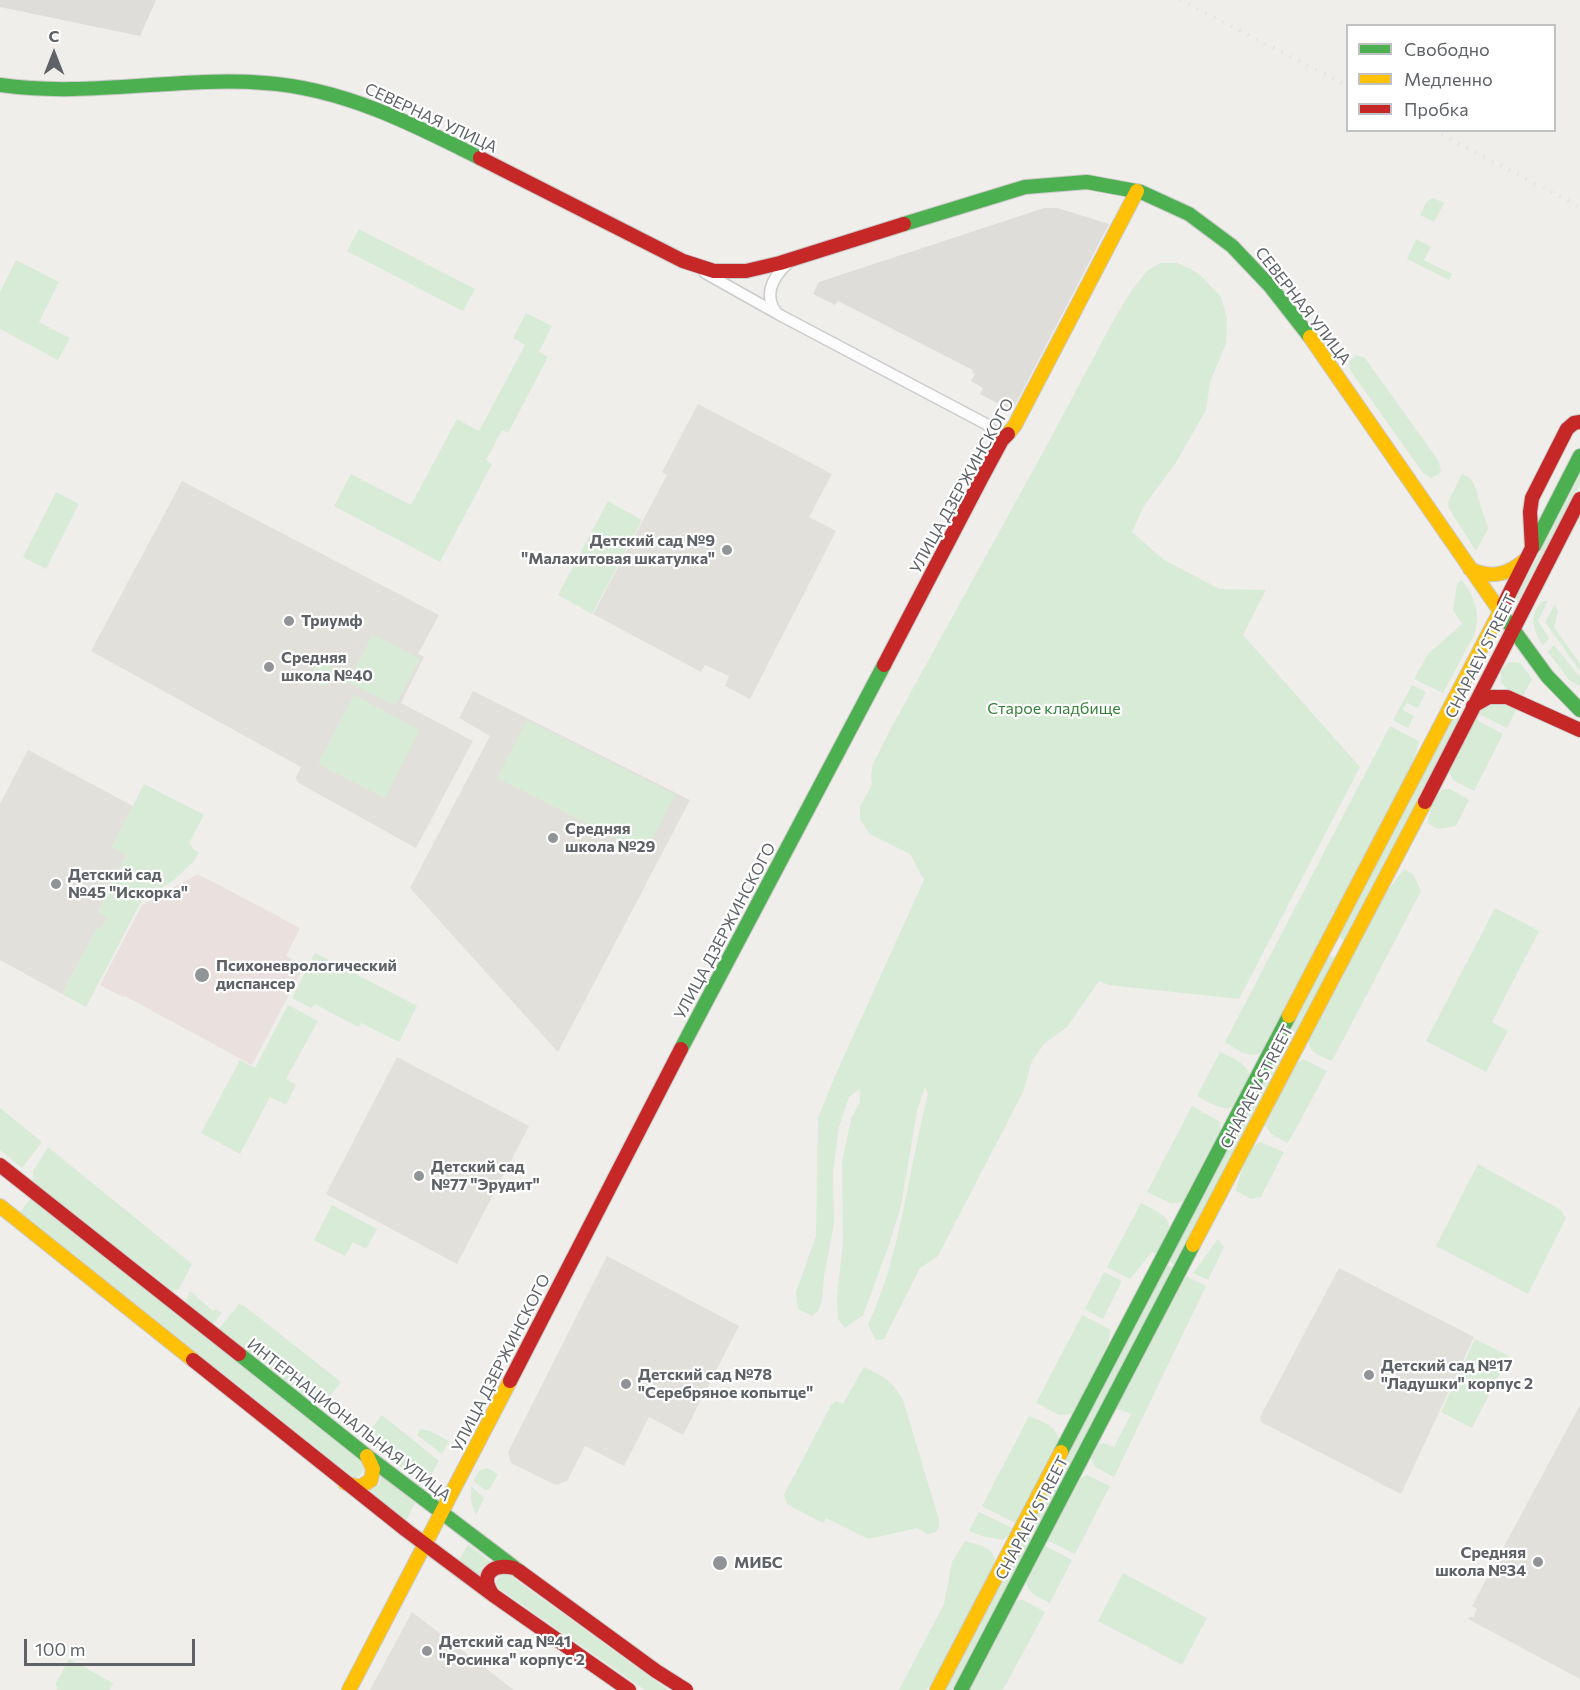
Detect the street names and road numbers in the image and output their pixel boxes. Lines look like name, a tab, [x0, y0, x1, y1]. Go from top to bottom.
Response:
street label: СЕВЕРНАЯ УЛИЦА	[362, 79, 500, 157]
street label: СЕВЕРНАЯ УЛИЦА	[1251, 243, 1355, 369]
street label: УЛИЦА ДЗЕРЖИНСКОГО	[906, 395, 1018, 577]
street label: CHAPAEV STREET	[1441, 591, 1521, 721]
street label: УЛИЦА ДЗЕРЖИНСКОГО	[670, 840, 780, 1022]
street label: CHAPAEV STREET	[1216, 1022, 1298, 1152]
street label: УЛИЦА ДЗЕРЖИНСКОГО	[448, 1271, 554, 1455]
street label: ИНТЕРНАЦИОНАЛЬНАЯ УЛИЦА	[243, 1335, 455, 1505]
street label: CHAPAEV STREET	[991, 1453, 1073, 1583]

